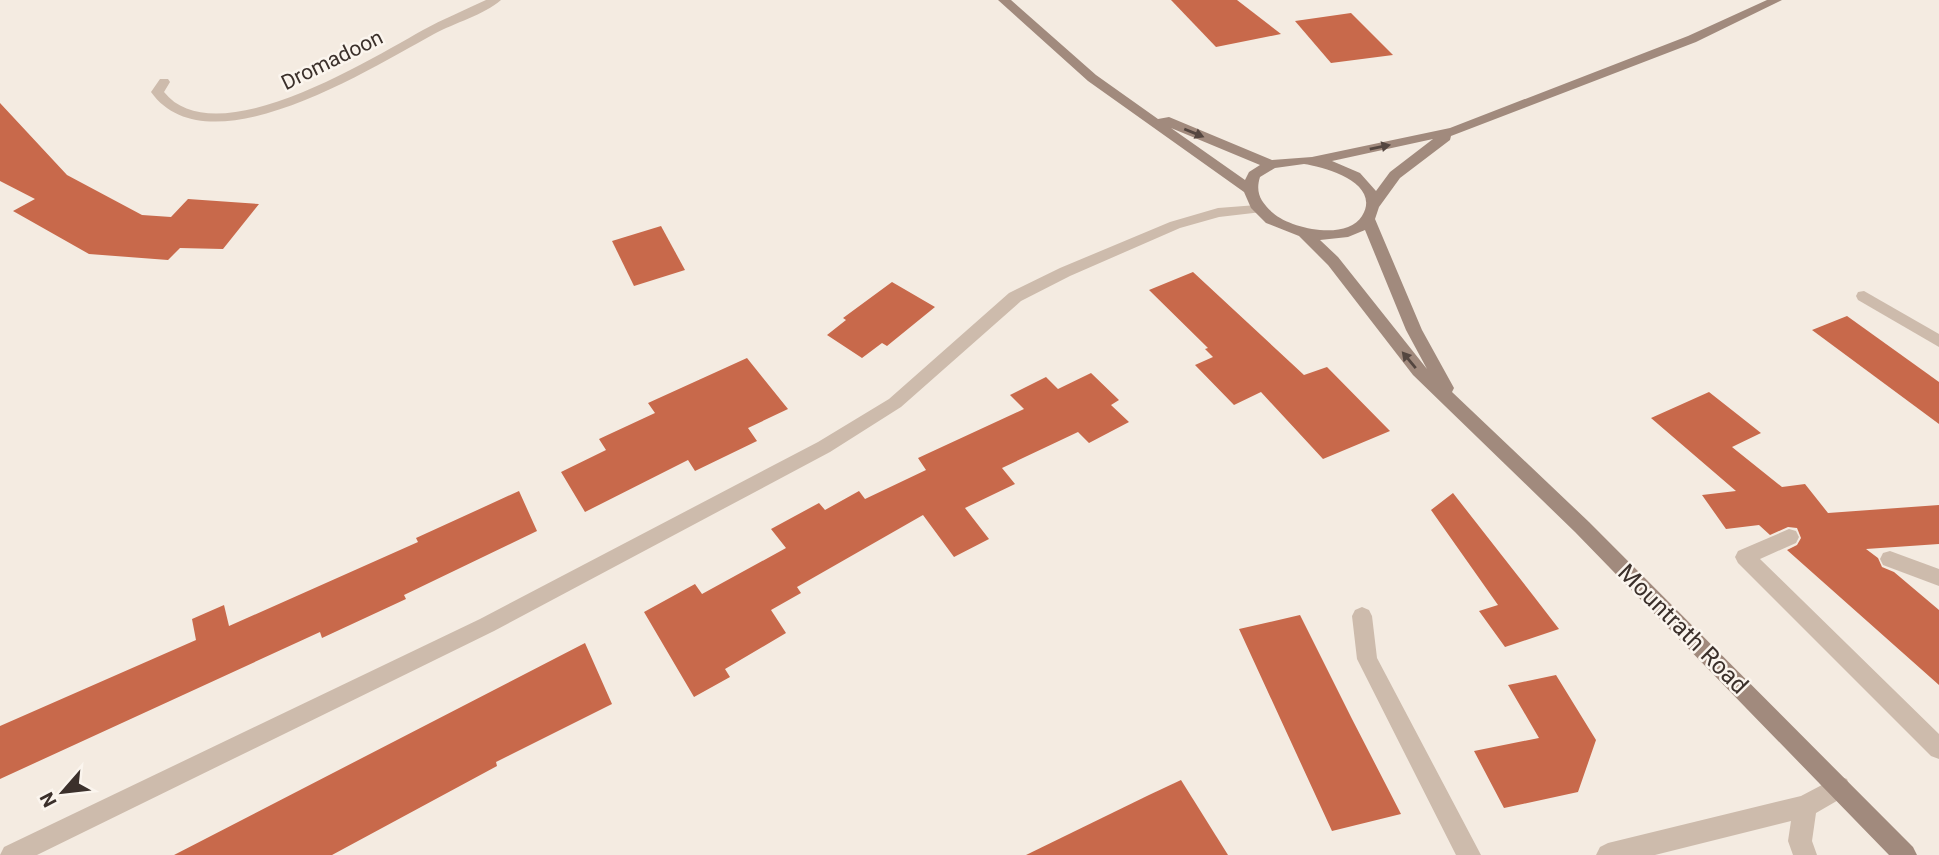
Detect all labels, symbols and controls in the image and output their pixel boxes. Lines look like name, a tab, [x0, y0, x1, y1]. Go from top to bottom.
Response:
street label: Dromadoon	[277, 25, 387, 95]
one-way arrow	[1184, 127, 1204, 139]
one-way arrow	[1369, 142, 1391, 153]
one-way arrow	[1402, 351, 1417, 369]
street label: Mountrath Road	[1612, 558, 1754, 700]
north arrow	[28, 757, 98, 827]
text: N	[35, 788, 62, 811]

